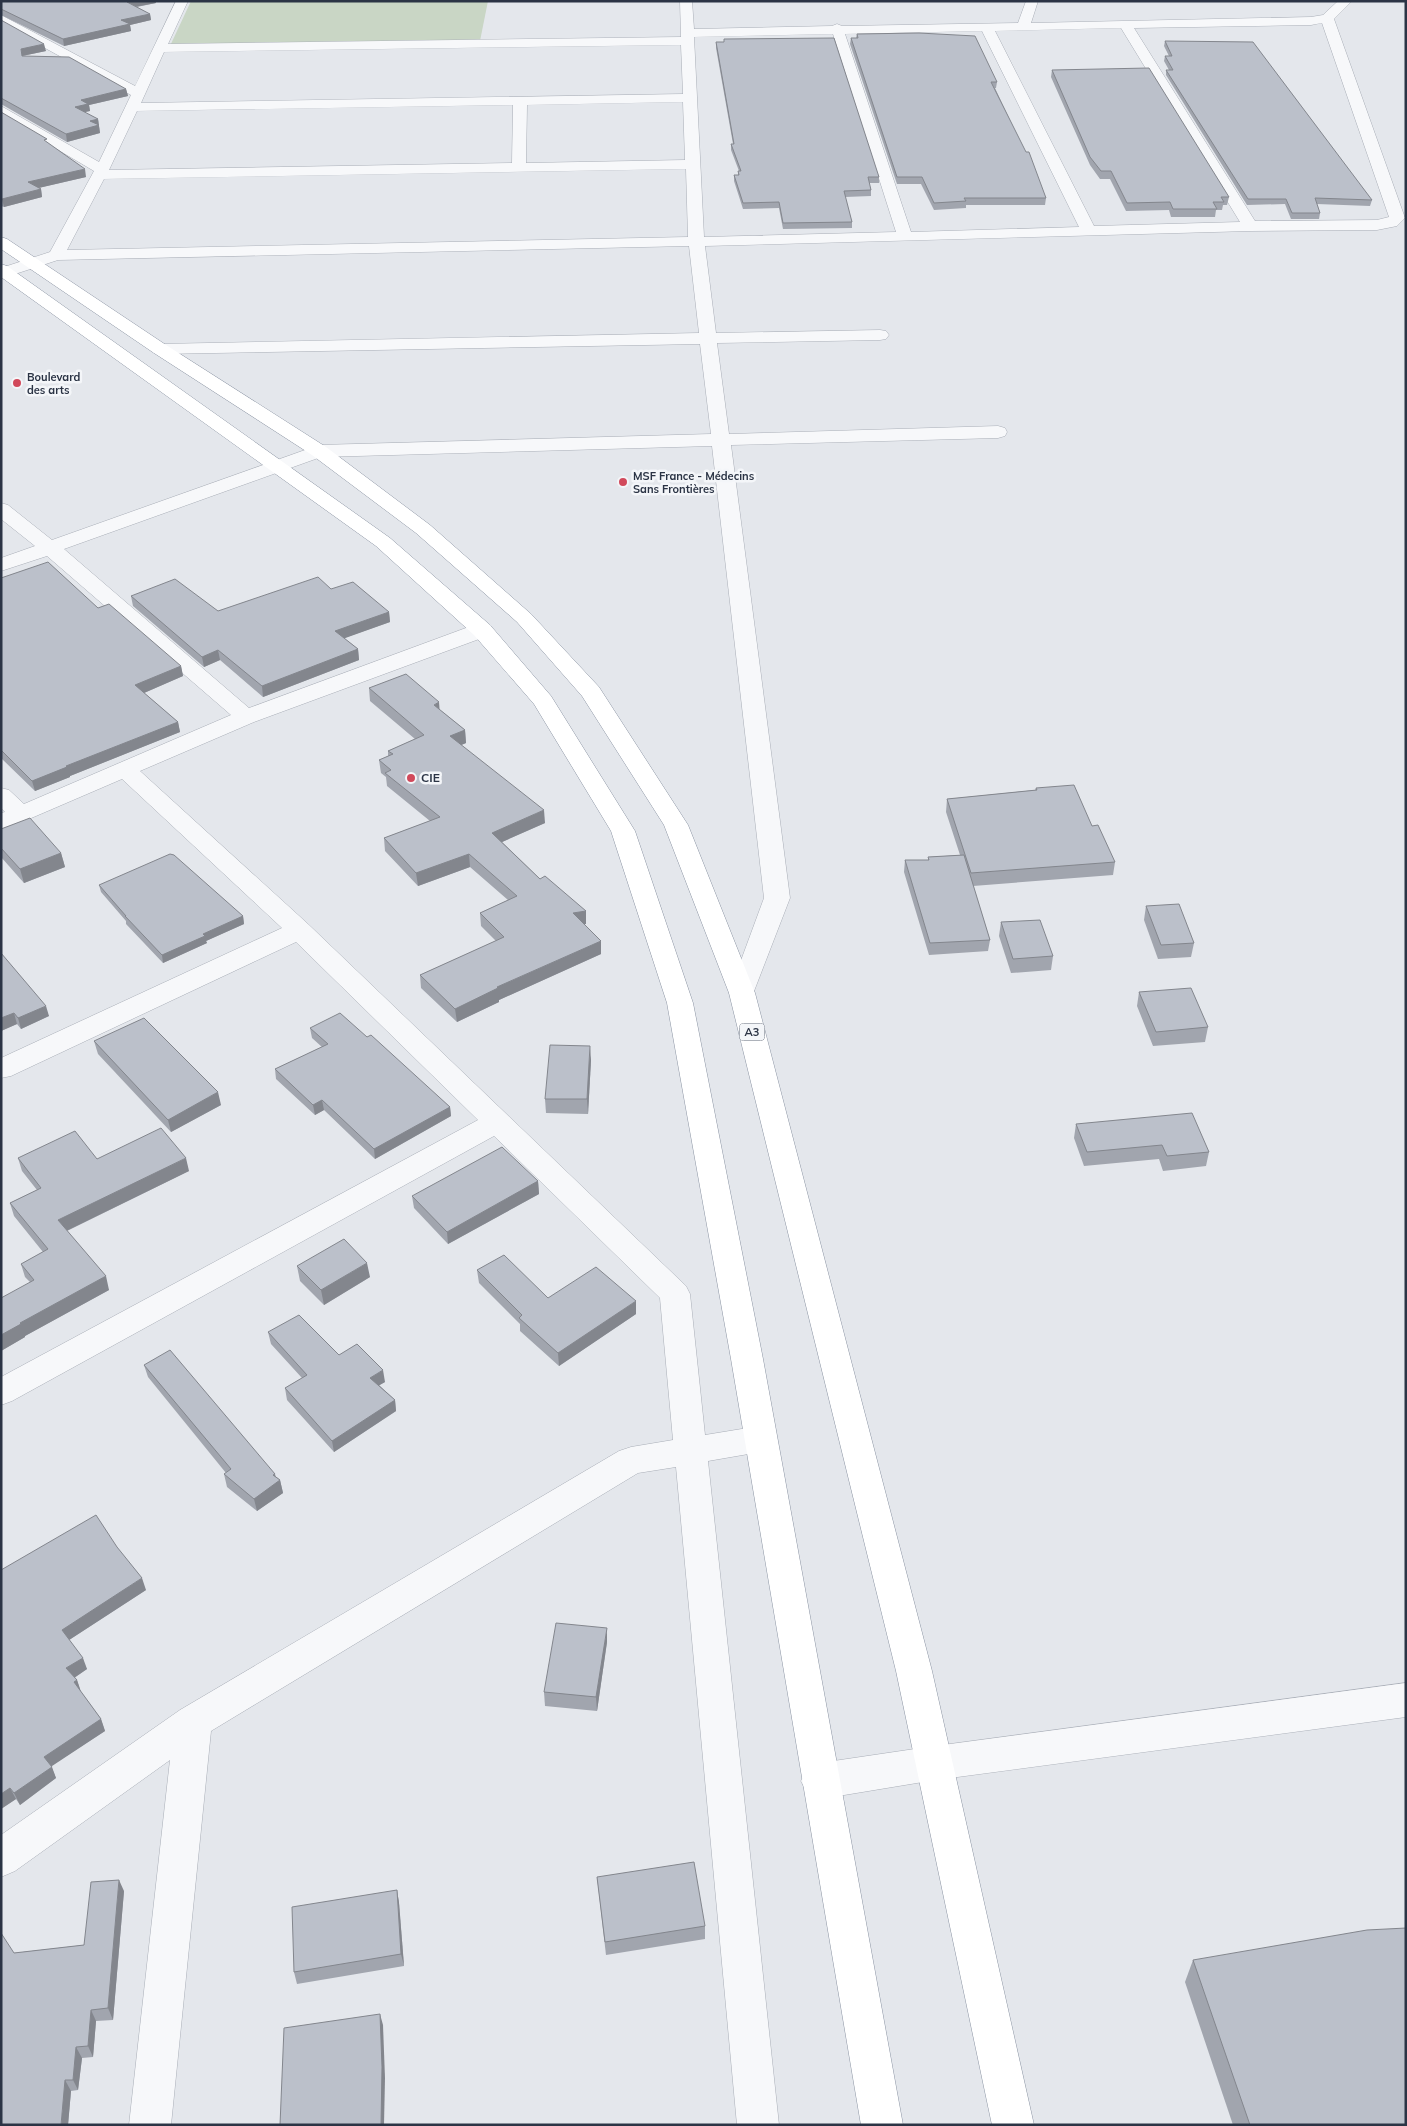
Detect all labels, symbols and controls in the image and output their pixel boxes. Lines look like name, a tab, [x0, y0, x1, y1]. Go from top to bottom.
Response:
place label: Boulevard des arts	[27, 370, 80, 397]
marker: Boulevard des arts	[11, 377, 23, 389]
place label: MSF France - Médecins Sans Frontières	[633, 469, 755, 496]
marker: MSF France - Médecins Sans Frontières	[617, 476, 629, 488]
place label: CIE	[421, 770, 440, 785]
marker: CIE	[405, 772, 417, 784]
road number: A3	[740, 1024, 764, 1040]

